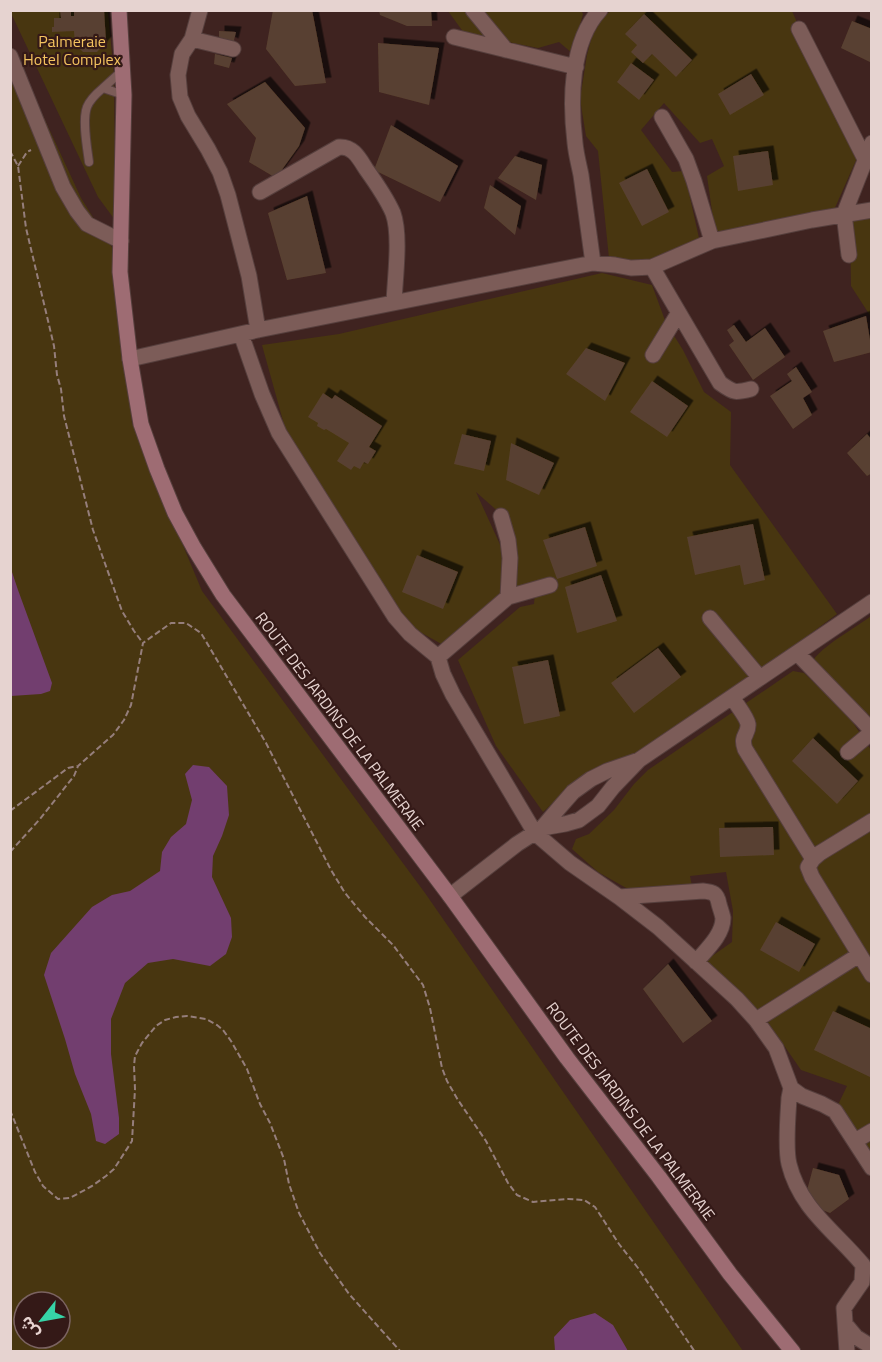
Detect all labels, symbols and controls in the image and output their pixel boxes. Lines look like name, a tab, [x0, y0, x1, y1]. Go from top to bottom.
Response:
park label: Palmeraie Hotel Complex	[23, 29, 121, 71]
street label: ROUTE DES JARDINS DE LA PALMERAIE	[250, 607, 430, 835]
street label: ROUTE DES JARDINS DE LA PALMERAIE	[541, 997, 721, 1225]
north arrow	[12, 1290, 72, 1350]
text: ش	[13, 1312, 45, 1343]

